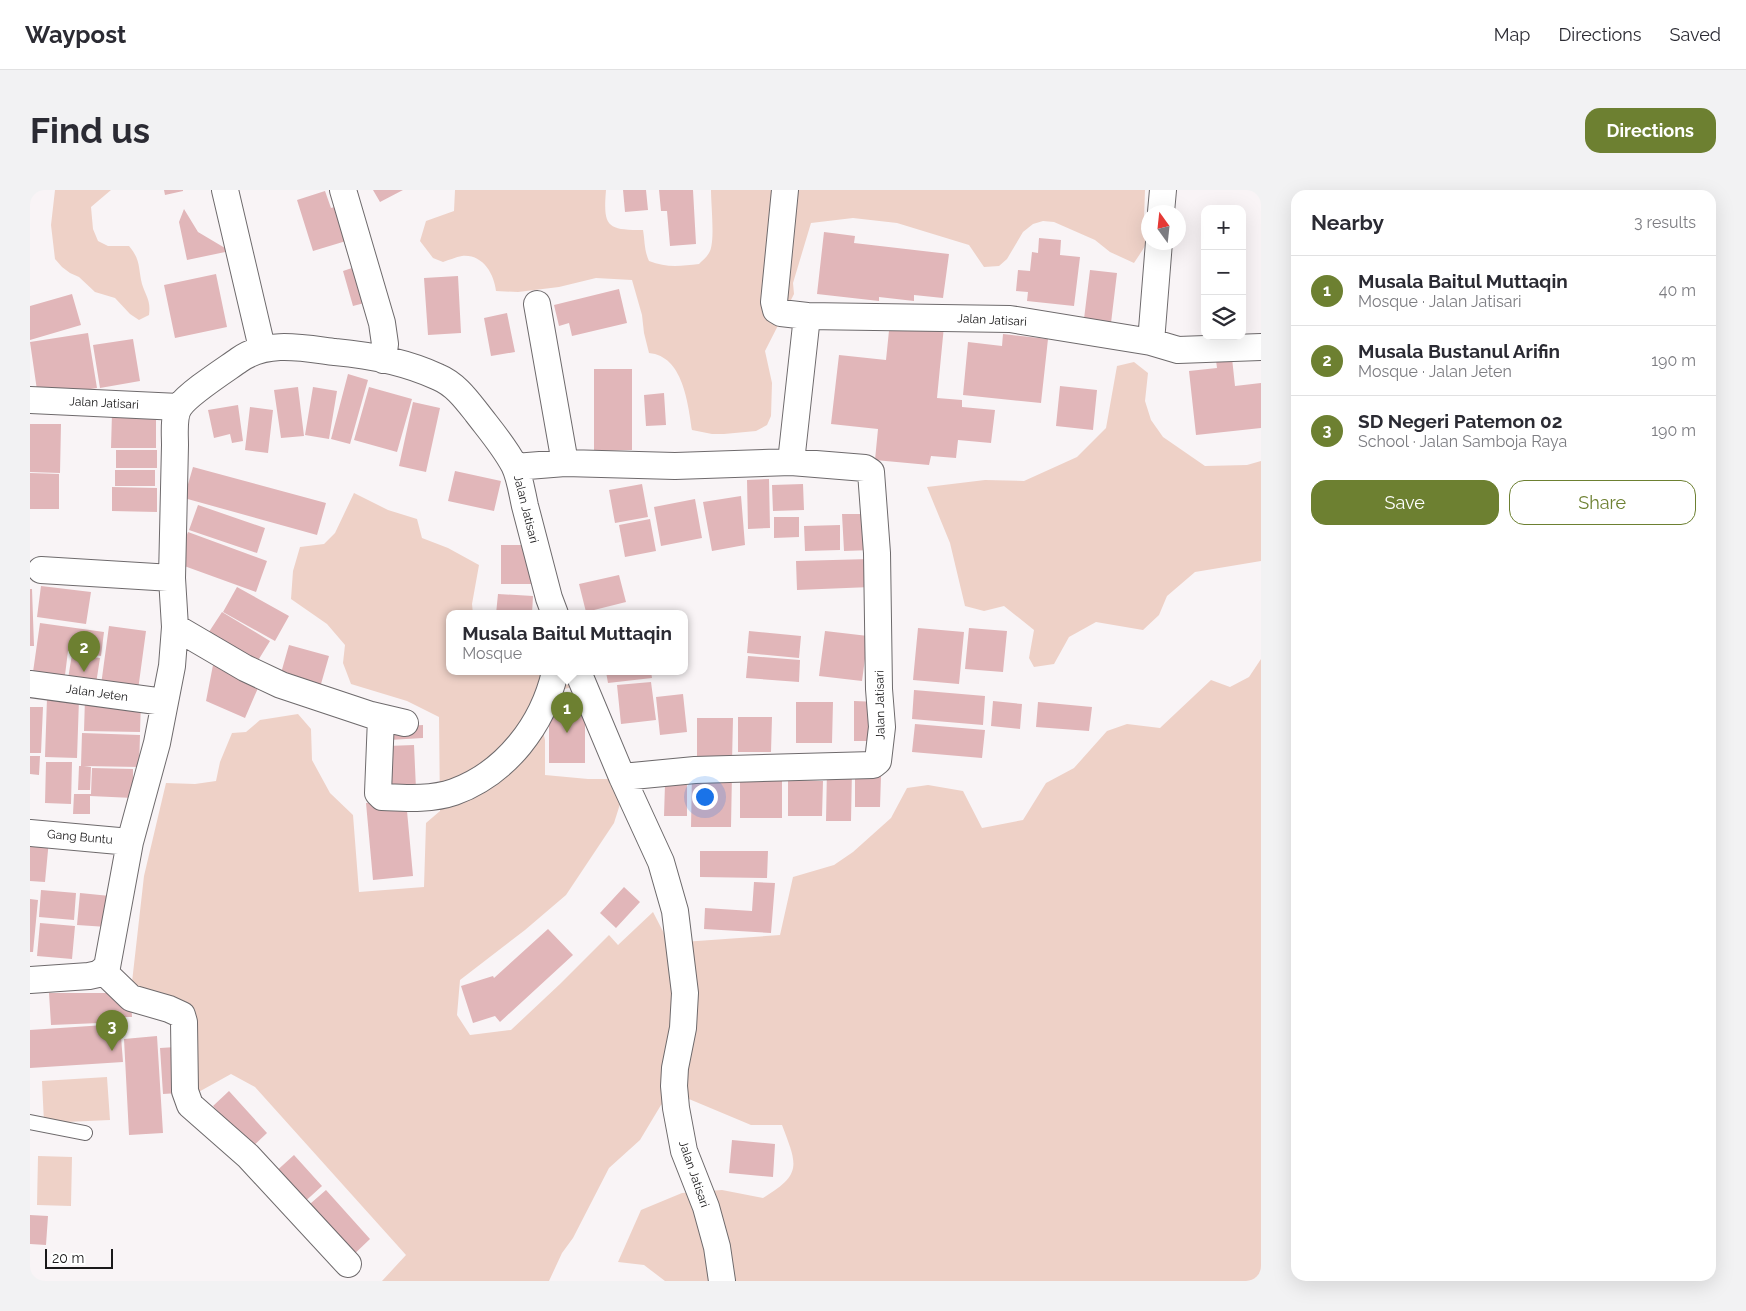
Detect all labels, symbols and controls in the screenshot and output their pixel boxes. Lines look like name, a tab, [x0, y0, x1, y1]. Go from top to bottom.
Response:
text: Waypost	[25, 20, 126, 49]
text: Map	[1494, 24, 1530, 45]
text: Directions	[1558, 24, 1642, 45]
text: Saved	[1670, 24, 1721, 45]
button: Directions	[1585, 108, 1716, 153]
text: Find us	[30, 110, 150, 151]
north arrow	[1141, 205, 1186, 250]
map controls	[1201, 205, 1246, 340]
button: +	[1201, 205, 1246, 250]
text: Nearby	[1311, 210, 1384, 235]
text: 3 results	[1634, 213, 1696, 232]
button: −	[1201, 250, 1246, 295]
text: Musala Baitul Muttaqin	[1358, 270, 1568, 292]
text: 1	[1323, 281, 1331, 300]
text: 40 m	[1659, 281, 1696, 300]
text: Mosque · Jalan Jatisari	[1358, 292, 1522, 311]
button: layers	[1201, 295, 1246, 340]
street label: Jalan Jatisari	[957, 311, 1027, 329]
text: Musala Bustanul Arifin	[1358, 340, 1560, 362]
text: 2	[1322, 351, 1332, 370]
text: 190 m	[1651, 351, 1696, 370]
text: Mosque · Jalan Jeten	[1358, 362, 1512, 381]
street label: Jalan Jatisari	[69, 394, 139, 412]
text: SD Negeri Patemon 02	[1358, 410, 1562, 432]
text: 3	[1323, 421, 1331, 440]
text: 190 m	[1651, 421, 1696, 440]
text: School · Jalan Samboja Raya	[1358, 432, 1567, 451]
street label: Jalan Jatisari	[511, 473, 541, 545]
button: Save	[1311, 480, 1499, 525]
button: Share	[1509, 480, 1696, 525]
popup	[446, 610, 688, 675]
text: Musala Baitul Muttaqin	[462, 622, 672, 644]
pin: 2	[68, 631, 100, 672]
text: Mosque	[462, 644, 522, 663]
street label: Jalan Jatisari	[872, 670, 888, 740]
street label: Jalan Jeten	[65, 682, 129, 704]
pin: 1	[551, 692, 583, 733]
your location	[692, 784, 718, 810]
street label: Gang Buntu	[47, 827, 113, 847]
pin: 3	[96, 1010, 128, 1051]
street label: Jalan Jatisari	[676, 1139, 712, 1209]
scale bar	[45, 1246, 112, 1269]
text: 20 m	[52, 1250, 84, 1266]

